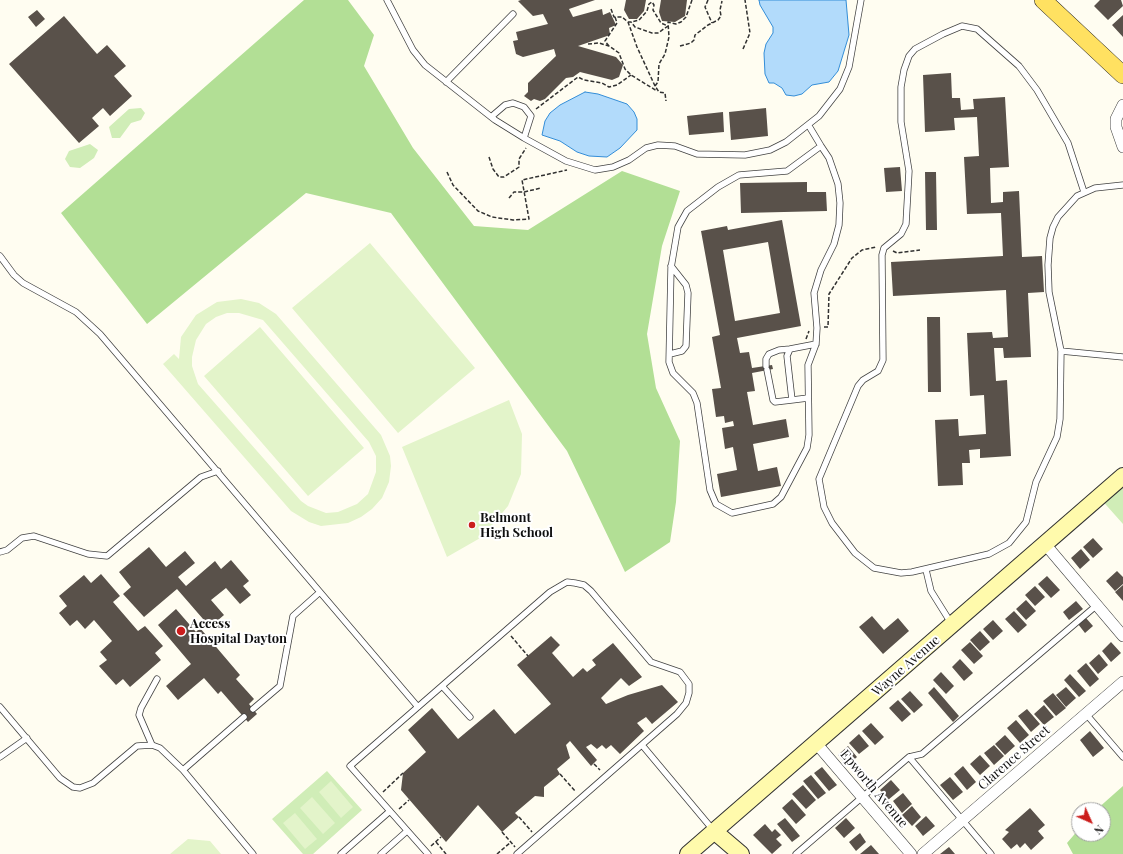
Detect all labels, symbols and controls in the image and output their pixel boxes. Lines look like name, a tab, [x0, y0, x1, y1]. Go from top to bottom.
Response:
place label: Belmont High School	[480, 510, 553, 541]
marker: Belmont High School	[467, 520, 477, 530]
place label: Access Hospital Dayton	[190, 616, 287, 647]
marker: Access Hospital Dayton	[175, 625, 187, 637]
street label: Wayne Avenue	[869, 632, 943, 700]
street label: Clarence Street	[975, 723, 1053, 793]
street label: Epworth Avenue	[837, 747, 911, 831]
north arrow	[1071, 802, 1111, 842]
text: N	[1091, 822, 1107, 838]

